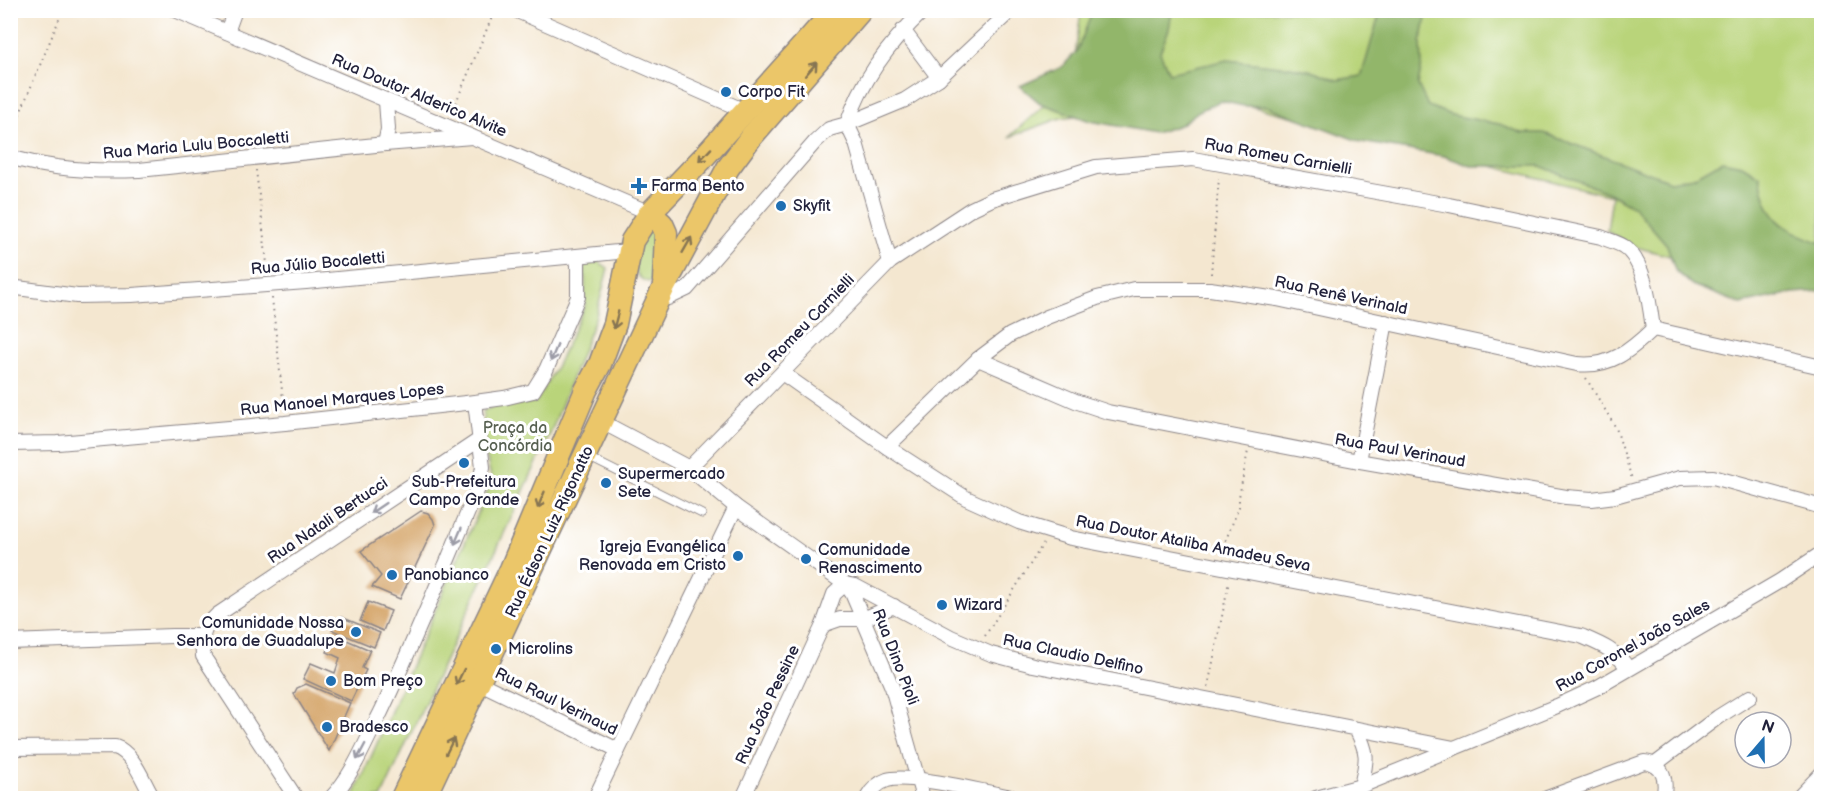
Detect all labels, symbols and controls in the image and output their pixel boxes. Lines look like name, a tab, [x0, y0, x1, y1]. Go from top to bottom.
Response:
street label: Rua Doutor Alderico Alvite	[328, 50, 510, 142]
one-way arrow	[804, 62, 818, 77]
place label: Corpo Fit	[738, 83, 805, 102]
marker: Corpo Fit	[719, 85, 733, 99]
street label: Rua Maria Lulu Boccaletti	[102, 128, 290, 164]
street label: Rua Romeu Carnielli	[1203, 135, 1353, 179]
one-way arrow	[698, 147, 713, 162]
place label: Farma Bento	[651, 177, 745, 196]
marker: Farma Bento	[632, 179, 646, 193]
place label: Skyfit	[793, 197, 831, 216]
marker: Skyfit	[774, 199, 788, 213]
one-way arrow	[681, 237, 693, 254]
street label: Rua Júlio Bocaletti	[250, 249, 386, 279]
street label: Rua Romeu Carnielli	[741, 271, 859, 391]
street label: Rua Renê Verinald	[1273, 273, 1409, 319]
one-way arrow	[609, 310, 621, 329]
one-way arrow	[547, 344, 558, 362]
street label: Rua Manoel Marques Lopes	[239, 380, 445, 420]
park label: Praça da Concórdia	[478, 419, 552, 456]
street label: Rua Paul Verinaud	[1333, 430, 1467, 472]
street label: Rua Édson Luiz Rigonatto	[500, 442, 598, 621]
marker: Sub-Prefeitura Campo Grande	[457, 456, 471, 470]
place label: Supermercado Sete	[618, 465, 725, 502]
place label: Sub-Prefeitura Campo Grande	[409, 473, 520, 510]
street label: Rua Natali Bertucci	[264, 474, 392, 568]
marker: Supermercado Sete	[599, 476, 613, 490]
one-way arrow	[535, 490, 546, 508]
one-way arrow	[370, 501, 387, 514]
street label: Rua Doutor Ataliba Amadeu Seva	[1074, 512, 1312, 576]
one-way arrow	[452, 526, 463, 544]
place label: Igreja Evangélica Renovada em Cristo	[579, 538, 726, 575]
place label: Comunidade Renascimento	[818, 541, 922, 578]
marker: Igreja Evangélica Renovada em Cristo	[731, 549, 745, 563]
marker: Comunidade Renascimento	[799, 552, 813, 566]
place label: Panobianco	[404, 566, 489, 585]
marker: Panobianco	[385, 568, 399, 582]
place label: Wizard	[954, 596, 1003, 615]
street label: Rua Coronel João Sales	[1553, 596, 1713, 696]
marker: Wizard	[935, 598, 949, 612]
street label: Rua Dino Pioli	[868, 606, 922, 708]
place label: Comunidade Nossa Senhora de Guadalupe	[177, 614, 344, 651]
marker: Comunidade Nossa Senhora de Guadalupe	[349, 625, 363, 639]
street label: Rua Claudio Delfino	[1001, 631, 1145, 679]
place label: Microlins	[508, 640, 573, 659]
marker: Microlins	[489, 642, 503, 656]
street label: Rua João Pessine	[732, 642, 804, 768]
street label: Rua Raul Verinaud	[492, 664, 620, 740]
one-way arrow	[453, 668, 465, 686]
place label: Bom Preço	[343, 672, 423, 691]
marker: Bom Preço	[324, 674, 338, 688]
north arrow	[1733, 710, 1793, 770]
text: N	[1759, 716, 1777, 738]
place label: Bradesco	[339, 718, 409, 737]
marker: Bradesco	[320, 720, 334, 734]
one-way arrow	[444, 737, 456, 755]
one-way arrow	[355, 742, 366, 760]

